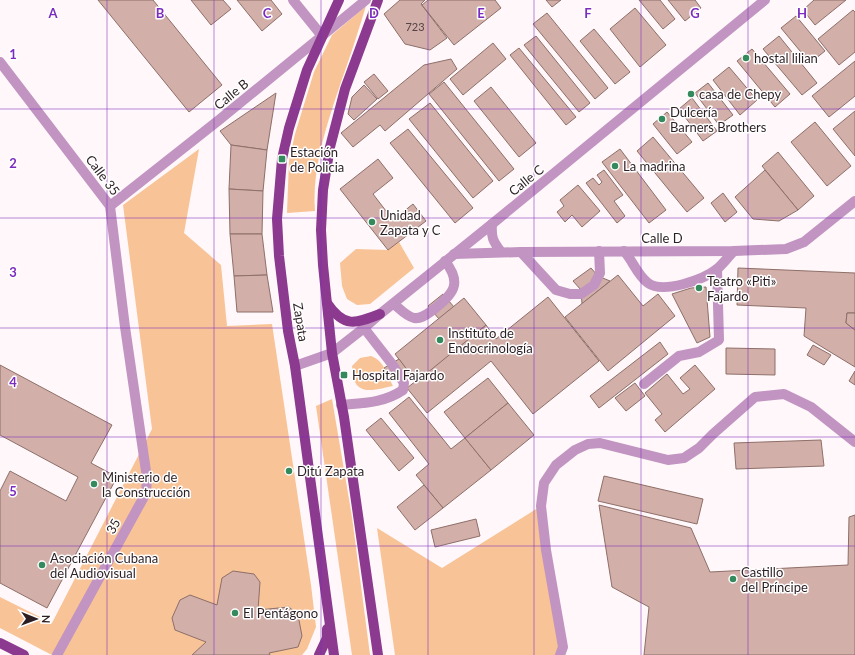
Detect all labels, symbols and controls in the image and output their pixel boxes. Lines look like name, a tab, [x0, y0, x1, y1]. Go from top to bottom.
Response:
text: A	[47, 5, 58, 21]
text: B	[156, 5, 165, 21]
text: C	[263, 5, 272, 21]
text: D	[369, 5, 379, 21]
text: E	[477, 5, 485, 21]
text: F	[584, 5, 592, 21]
text: G	[690, 5, 700, 21]
text: H	[797, 5, 807, 21]
house number: 723	[405, 20, 425, 33]
text: 1	[9, 46, 17, 62]
place label: hostal lilian	[754, 50, 818, 66]
marker: hostal lilian	[741, 53, 751, 63]
street label: Calle B	[210, 75, 252, 113]
place label: casa de Chepy	[699, 86, 781, 102]
marker: casa de Chepy	[686, 89, 696, 99]
place label: Dulcería Barners Brothers	[670, 104, 767, 135]
marker: Dulcería Barners Brothers	[657, 114, 667, 124]
place label: Estación de Policia	[290, 144, 344, 175]
street label: Calle 35	[83, 152, 123, 198]
marker: Estación de Policia	[277, 154, 287, 164]
text: 2	[9, 155, 17, 171]
place label: La madrina	[623, 158, 685, 174]
street label: Calle C	[505, 161, 547, 199]
marker: La madrina	[610, 161, 620, 171]
place label: Unidad Zapata y C	[380, 207, 441, 238]
marker: Unidad Zapata y C	[367, 217, 377, 227]
street label: Calle D	[641, 230, 683, 246]
text: 3	[9, 264, 17, 280]
place label: Teatro «Piti» Fajardo	[707, 273, 776, 304]
marker: Teatro «Piti» Fajardo	[694, 283, 704, 293]
street label: Zapata	[290, 301, 312, 343]
place label: Instituto de Endocrinología	[448, 325, 533, 356]
marker: Instituto de Endocrinología	[435, 335, 445, 345]
place label: Hospital Fajardo	[352, 367, 444, 383]
marker: Hospital Fajardo	[339, 370, 349, 380]
text: 4	[9, 374, 17, 390]
place label: Ditú Zapata	[297, 463, 364, 479]
marker: Ditú Zapata	[284, 466, 294, 476]
place label: Ministerio de la Construcción	[102, 469, 190, 500]
marker: Ministerio de la Construcción	[89, 479, 99, 489]
text: 5	[9, 483, 17, 499]
street label: 35	[102, 516, 124, 536]
place label: Asociación Cubana del Audiovisual	[50, 550, 158, 581]
marker: Asociación Cubana del Audiovisual	[37, 560, 47, 570]
place label: Castillo del Príncipe	[741, 564, 808, 595]
marker: Castillo del Príncipe	[728, 574, 738, 584]
north arrow	[16, 599, 56, 639]
place label: El Pentágono	[243, 605, 318, 621]
marker: El Pentágono	[230, 608, 240, 618]
text: N	[40, 615, 53, 624]

